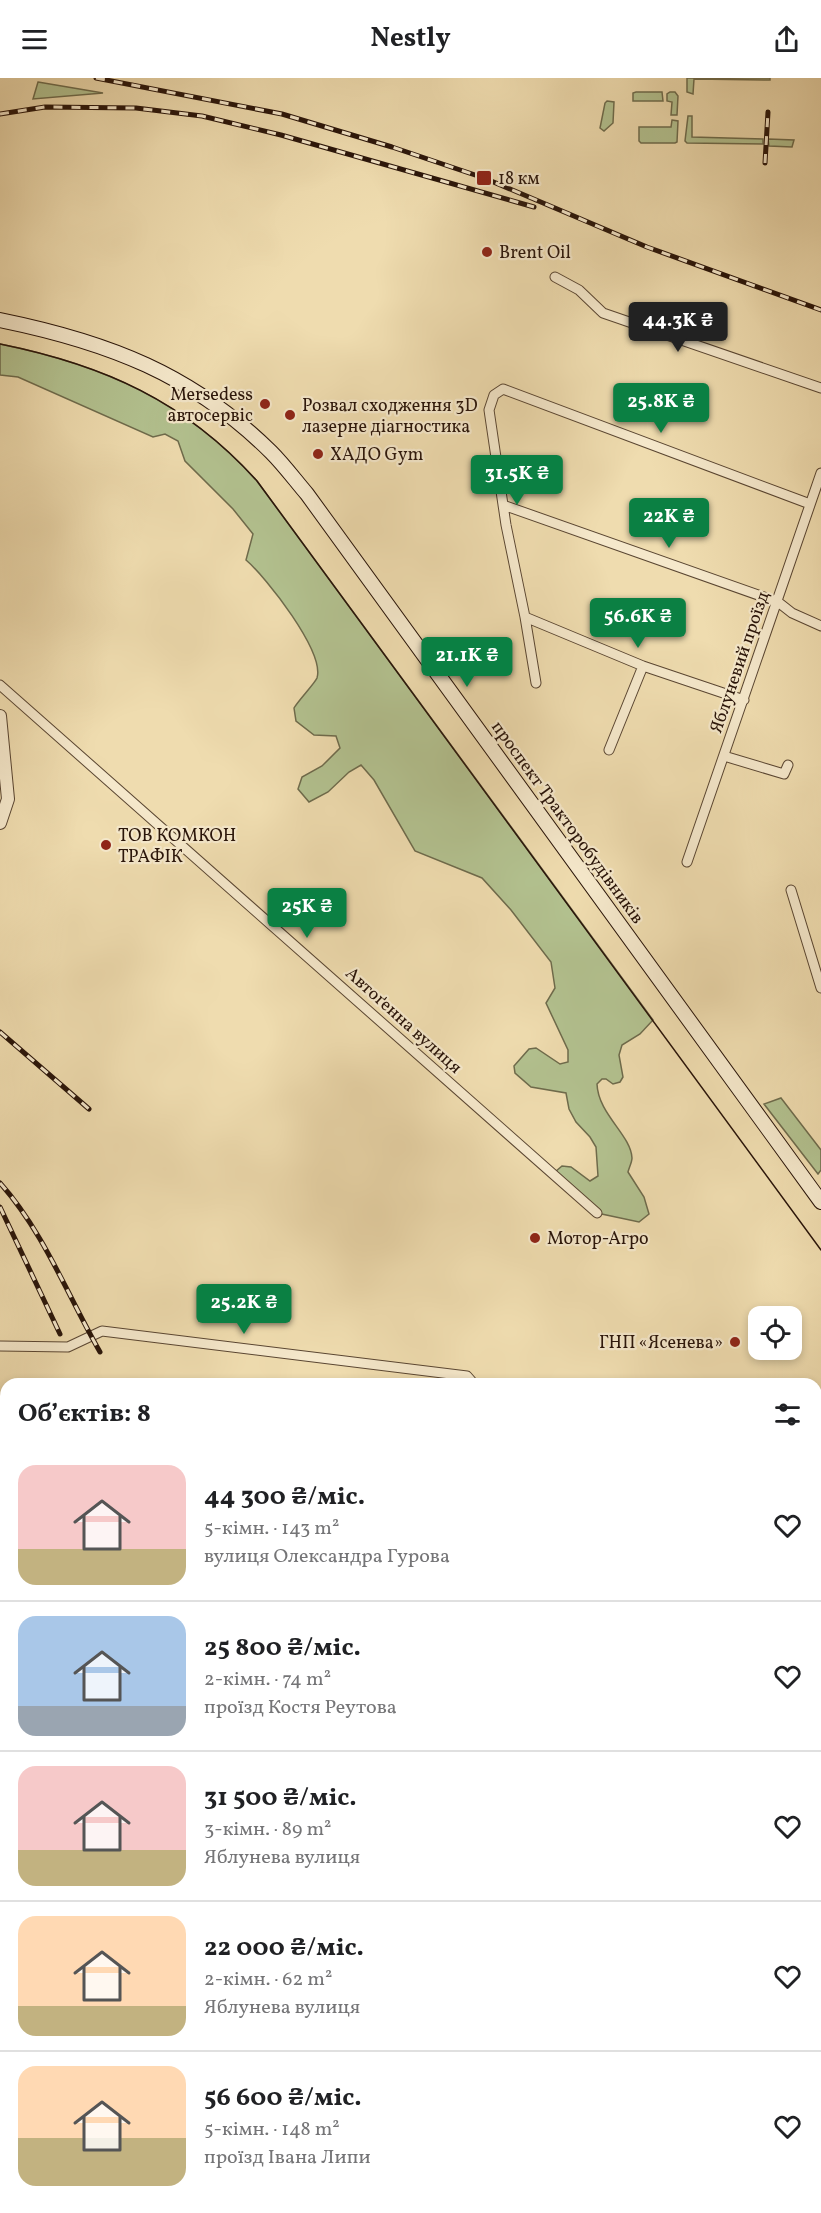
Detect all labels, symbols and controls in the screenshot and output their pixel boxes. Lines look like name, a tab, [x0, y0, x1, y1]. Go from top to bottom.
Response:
text: Nestly	[370, 20, 451, 58]
icon: menu	[18, 23, 51, 56]
icon: share	[770, 23, 803, 56]
place label: 18 км	[498, 167, 540, 192]
marker: 18 км	[475, 169, 493, 187]
place label: Brent Oil	[499, 241, 571, 266]
marker: Brent Oil	[480, 245, 494, 259]
pin: 44.3K ₴	[623, 302, 733, 353]
text: 44.3K ₴	[643, 307, 713, 335]
place label: Mersedess автосервіс	[167, 383, 253, 429]
pin: 25.8K ₴	[606, 383, 716, 434]
text: 25.8K ₴	[627, 388, 695, 416]
place label: Розвал сходження 3D лазерне діагностика	[302, 394, 478, 440]
marker: Mersedess автосервіс	[258, 397, 272, 411]
marker: Розвал сходження 3D лазерне діагностика	[283, 408, 297, 422]
place label: ХАДО Gym	[330, 443, 423, 468]
marker: ХАДО Gym	[311, 447, 325, 461]
pin: 31.5K ₴	[462, 455, 572, 506]
text: 31.5K ₴	[485, 460, 549, 488]
pin: 22K ₴	[627, 498, 711, 549]
text: 22K ₴	[643, 503, 695, 531]
street label: Яблуневий проїзд	[704, 588, 776, 737]
pin: 56.6K ₴	[583, 598, 693, 649]
text: 56.6K ₴	[604, 603, 672, 631]
pin: 21.1K ₴	[412, 637, 522, 688]
text: 21.1K ₴	[435, 642, 499, 670]
street label: проспект Тракторобудівників	[484, 716, 649, 930]
place label: ТОВ КОМКОН ТРАФІК	[118, 824, 236, 870]
marker: ТОВ КОМКОН ТРАФІК	[99, 838, 113, 852]
pin: 25K ₴	[265, 888, 349, 939]
text: 25K ₴	[281, 893, 333, 921]
street label: Автоґенна вулиця	[339, 962, 467, 1080]
place label: Мотор-Агро	[547, 1227, 649, 1252]
marker: Мотор-Агро	[528, 1231, 542, 1245]
pin: 25.2K ₴	[189, 1284, 299, 1335]
text: 25.2K ₴	[210, 1289, 278, 1317]
map controls	[748, 1306, 802, 1360]
button: locate	[748, 1306, 802, 1360]
place label: ГНП «Ясенева»	[599, 1331, 723, 1356]
marker: ГНП «Ясенева»	[728, 1335, 742, 1349]
text: Об’єктів: 8	[18, 1396, 151, 1432]
icon: filters	[771, 1398, 804, 1431]
text: 44 300 ₴/міс.	[204, 1479, 365, 1515]
icon: home	[66, 1489, 138, 1561]
icon: heart	[771, 1509, 804, 1542]
text: 5-кімн. · 143 m²	[204, 1515, 339, 1543]
text: вулиця Олександра Гурова	[204, 1543, 450, 1571]
text: 25 800 ₴/міс.	[204, 1630, 361, 1666]
icon: home	[66, 1640, 138, 1712]
icon: heart	[771, 1660, 804, 1693]
text: 2-кімн. · 74 m²	[204, 1666, 331, 1694]
text: проїзд Костя Реутова	[204, 1694, 397, 1722]
text: 31 500 ₴/міс.	[204, 1780, 357, 1816]
icon: home	[66, 1790, 138, 1862]
icon: heart	[771, 1810, 804, 1843]
text: 3-кімн. · 89 m²	[204, 1816, 331, 1844]
text: Яблунева вулиця	[204, 1844, 360, 1872]
text: 22 000 ₴/міс.	[204, 1930, 364, 1966]
icon: home	[66, 1940, 138, 2012]
icon: heart	[771, 1960, 804, 1993]
text: 2-кімн. · 62 m²	[204, 1966, 332, 1994]
text: Яблунева вулиця	[204, 1994, 360, 2022]
text: 56 600 ₴/міс.	[204, 2080, 362, 2116]
icon: home	[66, 2090, 138, 2162]
icon: heart	[771, 2110, 804, 2143]
text: 5-кімн. · 148 m²	[204, 2116, 340, 2144]
text: проїзд Івана Липи	[204, 2144, 371, 2172]

